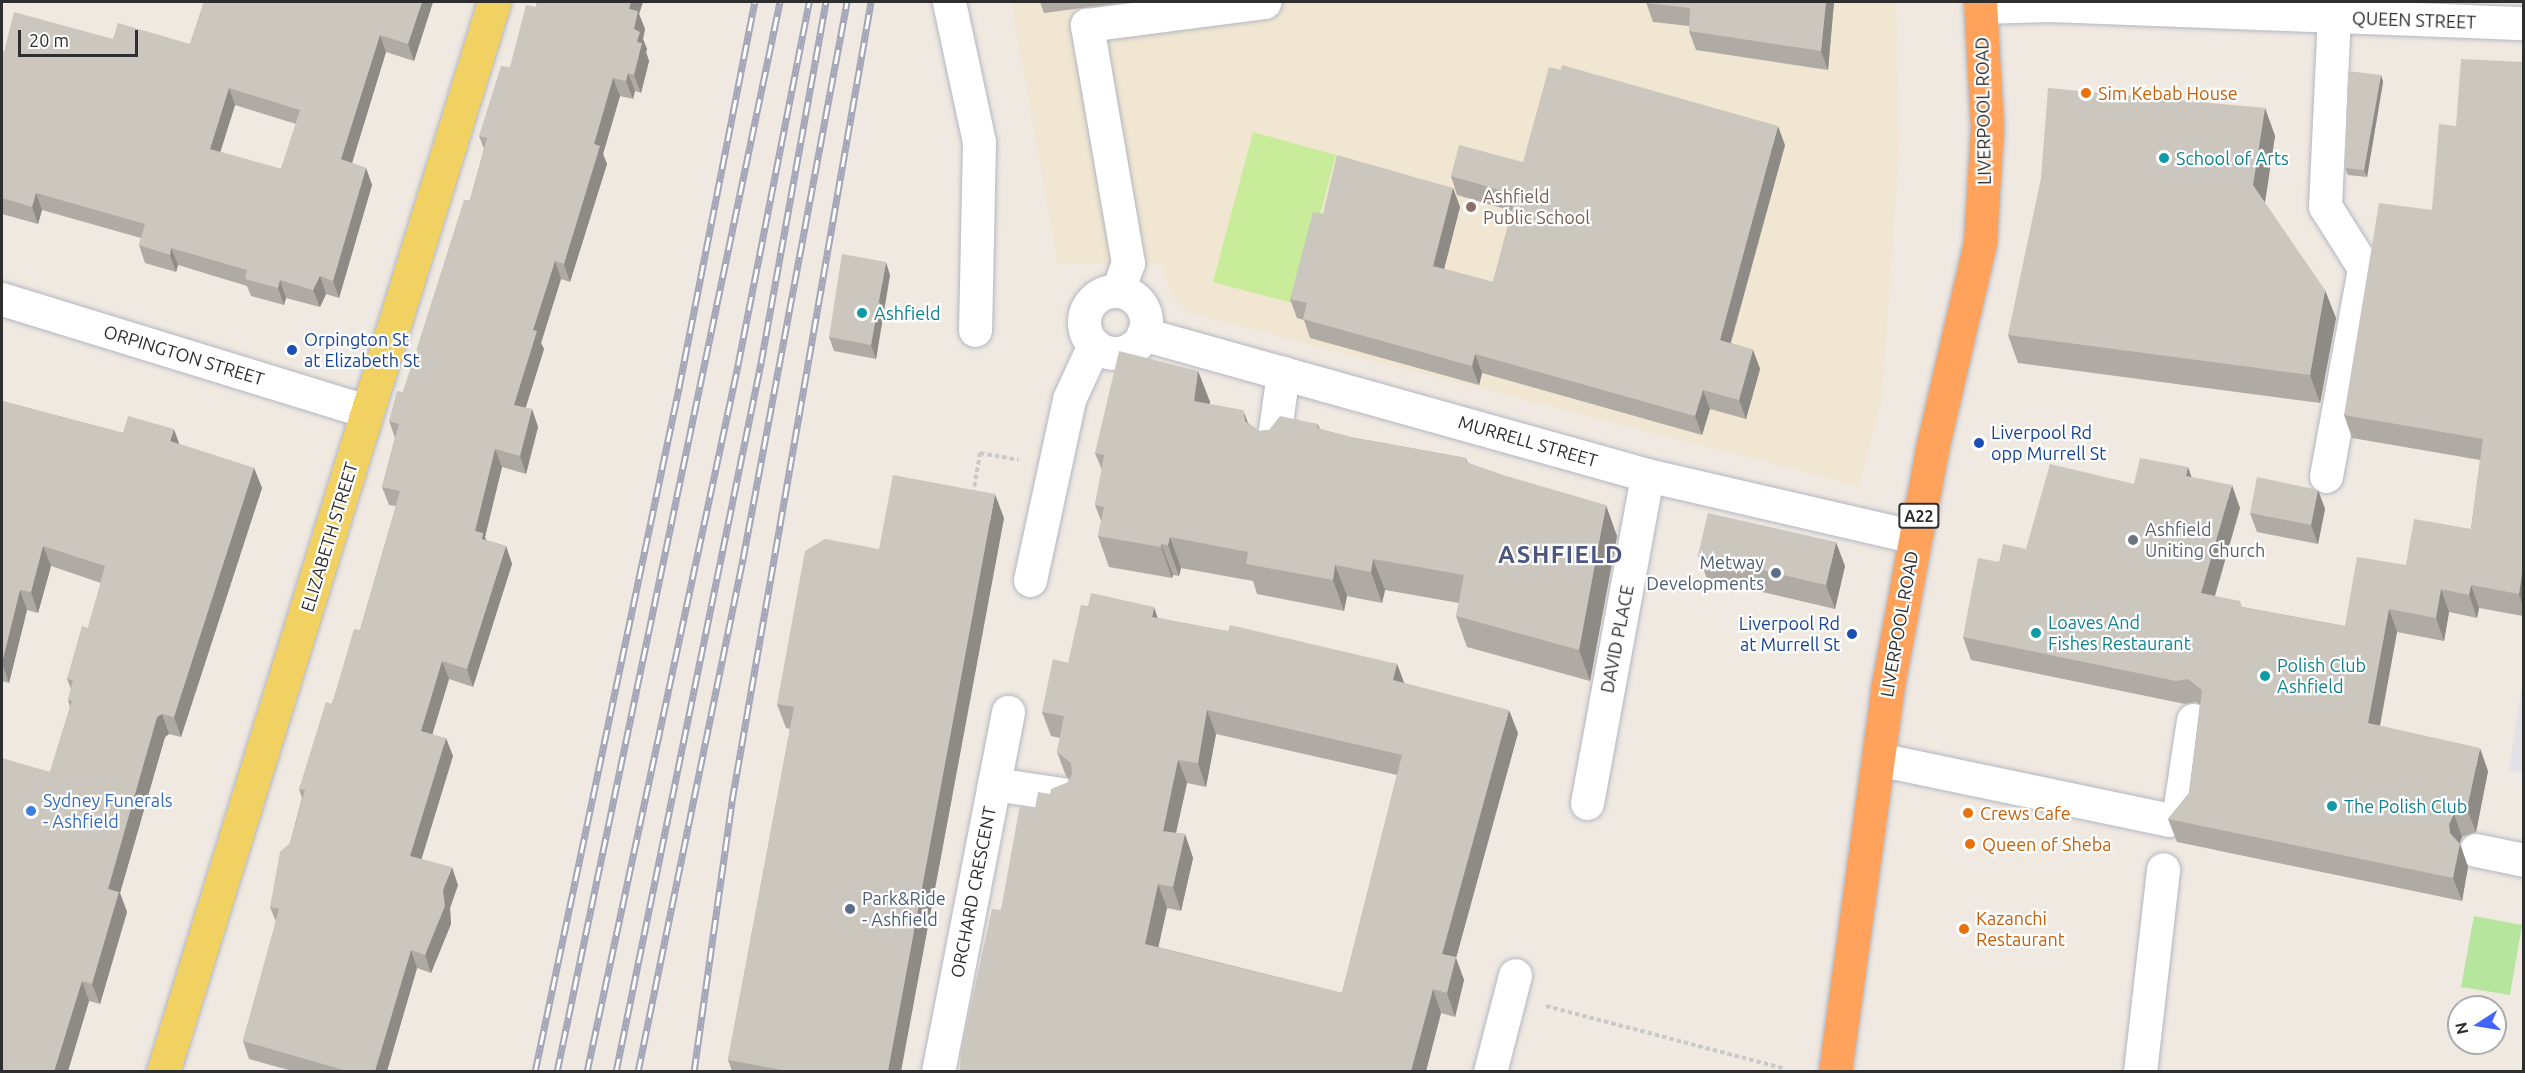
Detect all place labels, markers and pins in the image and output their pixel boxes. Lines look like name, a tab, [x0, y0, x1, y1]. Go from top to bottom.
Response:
place label: Sim Kebab House	[2098, 82, 2238, 104]
marker: Sim Kebab House	[2079, 86, 2093, 100]
place label: School of Arts	[2176, 147, 2289, 169]
marker: School of Arts	[2157, 151, 2171, 165]
place label: Ashfield Public School	[1483, 186, 1590, 228]
marker: Ashfield Public School	[1464, 200, 1478, 214]
place label: Ashfield	[874, 302, 940, 324]
marker: Ashfield	[855, 306, 869, 320]
place label: Orpington St at Elizabeth St	[304, 329, 420, 372]
marker: Orpington St at Elizabeth St	[285, 343, 299, 357]
place label: Liverpool Rd opp Murrell St	[1991, 422, 2106, 464]
marker: Liverpool Rd opp Murrell St	[1972, 436, 1986, 450]
place label: Ashfield Uniting Church	[2145, 519, 2265, 562]
marker: Ashfield Uniting Church	[2126, 533, 2140, 547]
place label: Metway Developments	[1646, 552, 1764, 594]
marker: Metway Developments	[1769, 566, 1783, 580]
place label: Loaves And Fishes Restaurant	[2048, 612, 2191, 654]
place label: Liverpool Rd at Murrell St	[1739, 613, 1840, 656]
marker: Loaves And Fishes Restaurant	[2029, 626, 2043, 640]
marker: Liverpool Rd at Murrell St	[1845, 627, 1859, 641]
place label: Polish Club Ashfield	[2277, 655, 2366, 698]
marker: Polish Club Ashfield	[2258, 669, 2272, 683]
place label: Sydney Funerals - Ashfield	[43, 790, 173, 832]
place label: The Polish Club	[2344, 795, 2467, 817]
marker: The Polish Club	[2325, 799, 2339, 813]
place label: Crews Cafe	[1980, 802, 2071, 824]
marker: Sydney Funerals - Ashfield	[24, 804, 38, 818]
marker: Crews Cafe	[1961, 806, 1975, 820]
place label: Queen of Sheba	[1982, 833, 2111, 855]
marker: Queen of Sheba	[1963, 837, 1977, 851]
place label: Park&Ride - Ashfield	[862, 888, 946, 930]
marker: Park&Ride - Ashfield	[843, 902, 857, 916]
place label: Kazanchi Restaurant	[1976, 908, 2065, 950]
marker: Kazanchi Restaurant	[1957, 922, 1971, 936]

